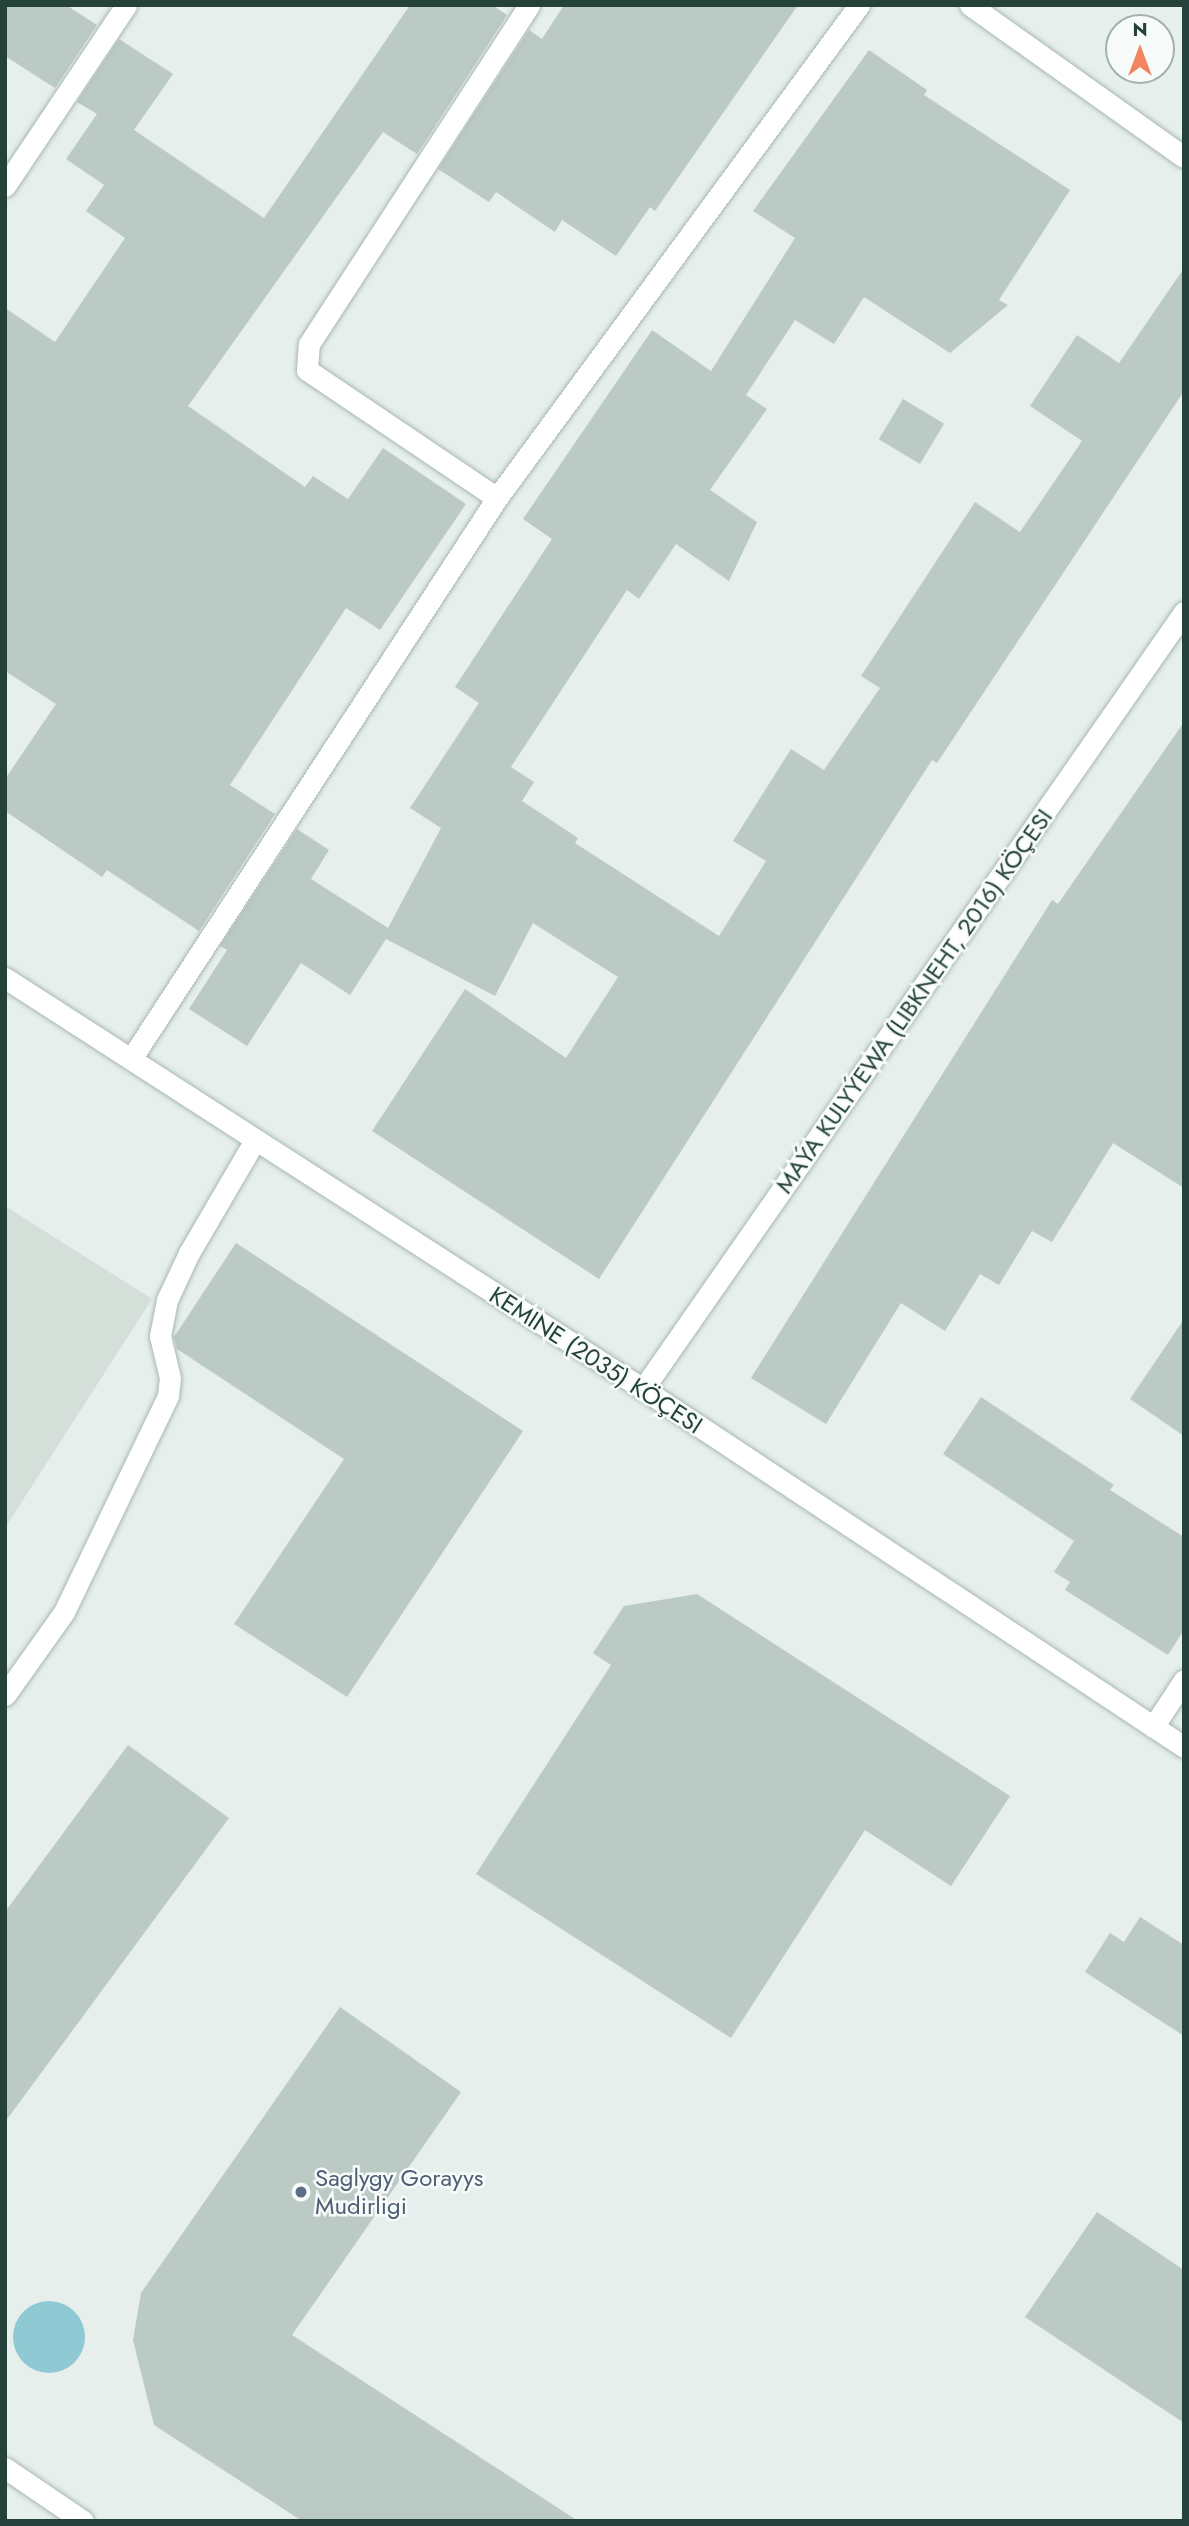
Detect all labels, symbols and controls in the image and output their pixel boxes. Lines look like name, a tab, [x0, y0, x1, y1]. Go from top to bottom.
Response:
north arrow	[1105, 14, 1175, 84]
text: N	[1132, 16, 1148, 43]
street label: MAÝA KULYÝEWA (LIBKNEHT, 2016) KÖÇESI	[770, 803, 1058, 1199]
street label: KEMINE (2035) KÖÇESI	[484, 1280, 708, 1440]
place label: Saglygy Gorayys Mudirligi	[315, 2164, 483, 2220]
marker: Saglygy Gorayys Mudirligi	[293, 2184, 309, 2200]

